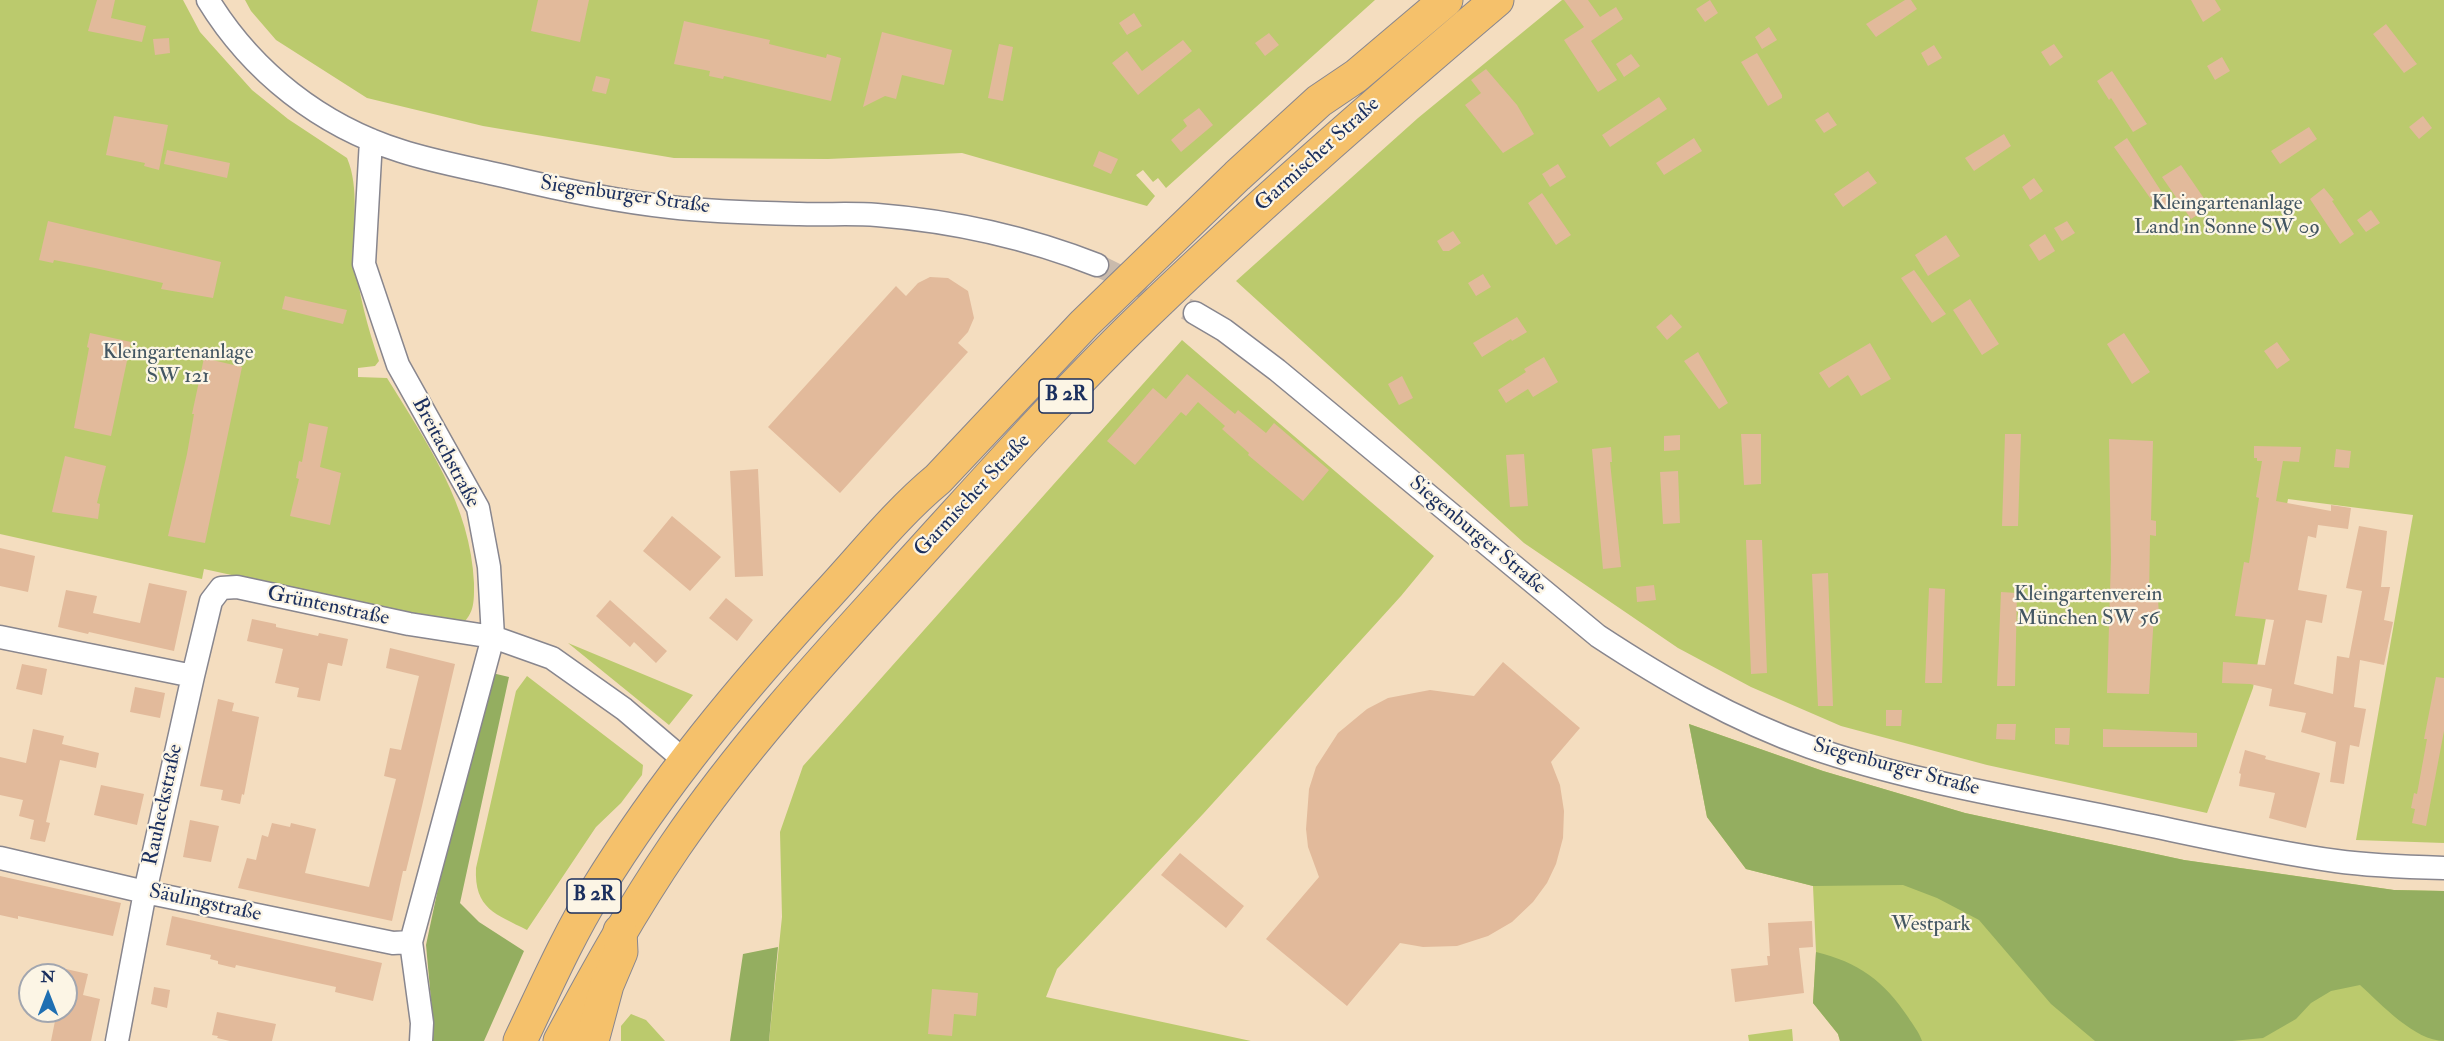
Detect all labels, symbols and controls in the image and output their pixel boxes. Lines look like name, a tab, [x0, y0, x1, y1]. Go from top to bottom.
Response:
street label: Garmischer Straße	[1251, 93, 1385, 217]
street label: Siegenburger Straße	[539, 172, 711, 220]
park label: Kleingartenanlage Land in Sonne SW 09	[2134, 191, 2320, 241]
park label: Kleingartenanlage SW 121	[103, 340, 253, 390]
road number: B 2R	[1039, 379, 1093, 413]
street label: Breitachstraße	[405, 394, 485, 512]
street label: Garmischer Straße	[910, 429, 1036, 563]
street label: Siegenburger Straße	[1403, 471, 1551, 601]
street label: Grüntenstraße	[265, 582, 391, 632]
park label: Kleingartenverein München SW 56	[2014, 582, 2162, 632]
street label: Siegenburger Straße	[1810, 734, 1982, 802]
street label: Rauheckstraße	[139, 742, 189, 868]
road number: B 2R	[567, 879, 621, 913]
street label: Säulingstraße	[147, 880, 263, 928]
park label: Westpark	[1891, 912, 1971, 938]
north arrow	[18, 963, 78, 1023]
text: N	[41, 967, 55, 987]

